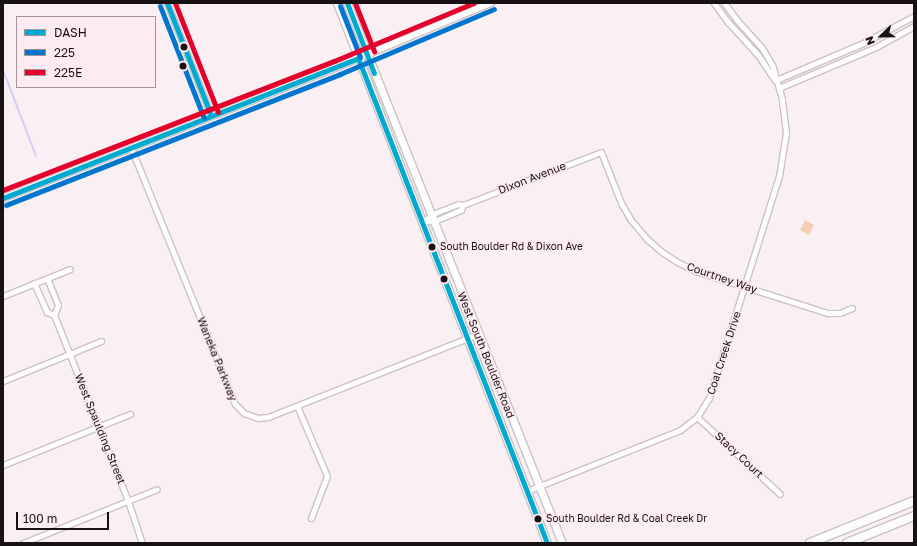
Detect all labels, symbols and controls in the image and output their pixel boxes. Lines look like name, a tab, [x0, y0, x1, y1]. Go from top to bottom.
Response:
legend	[16, 16, 156, 88]
north arrow	[861, 16, 901, 56]
text: DASH	[54, 25, 87, 40]
text: N	[862, 34, 877, 47]
unlabelled marker	[179, 42, 189, 52]
text: 225	[54, 45, 75, 60]
unlabelled marker	[178, 61, 188, 71]
text: 225E	[54, 65, 82, 80]
street label: Dixon Avenue	[496, 159, 568, 197]
place label: South Boulder Rd & Dixon Ave	[440, 241, 583, 253]
marker: South Boulder Rd & Dixon Ave	[427, 242, 437, 252]
street label: Courtney Way	[685, 260, 759, 296]
unlabelled marker	[439, 274, 449, 284]
street label: West South Boulder Road	[455, 290, 517, 420]
street label: Coal Creek Drive	[704, 309, 744, 397]
street label: Waneka Parkway	[194, 315, 240, 403]
street label: West Spaulding Street	[72, 372, 128, 486]
street label: Stacy Court	[712, 429, 766, 481]
scale bar	[18, 504, 111, 530]
text: 100 m	[23, 511, 57, 526]
place label: South Boulder Rd & Coal Creek Dr	[546, 513, 707, 525]
marker: South Boulder Rd & Coal Creek Dr	[533, 514, 543, 524]

